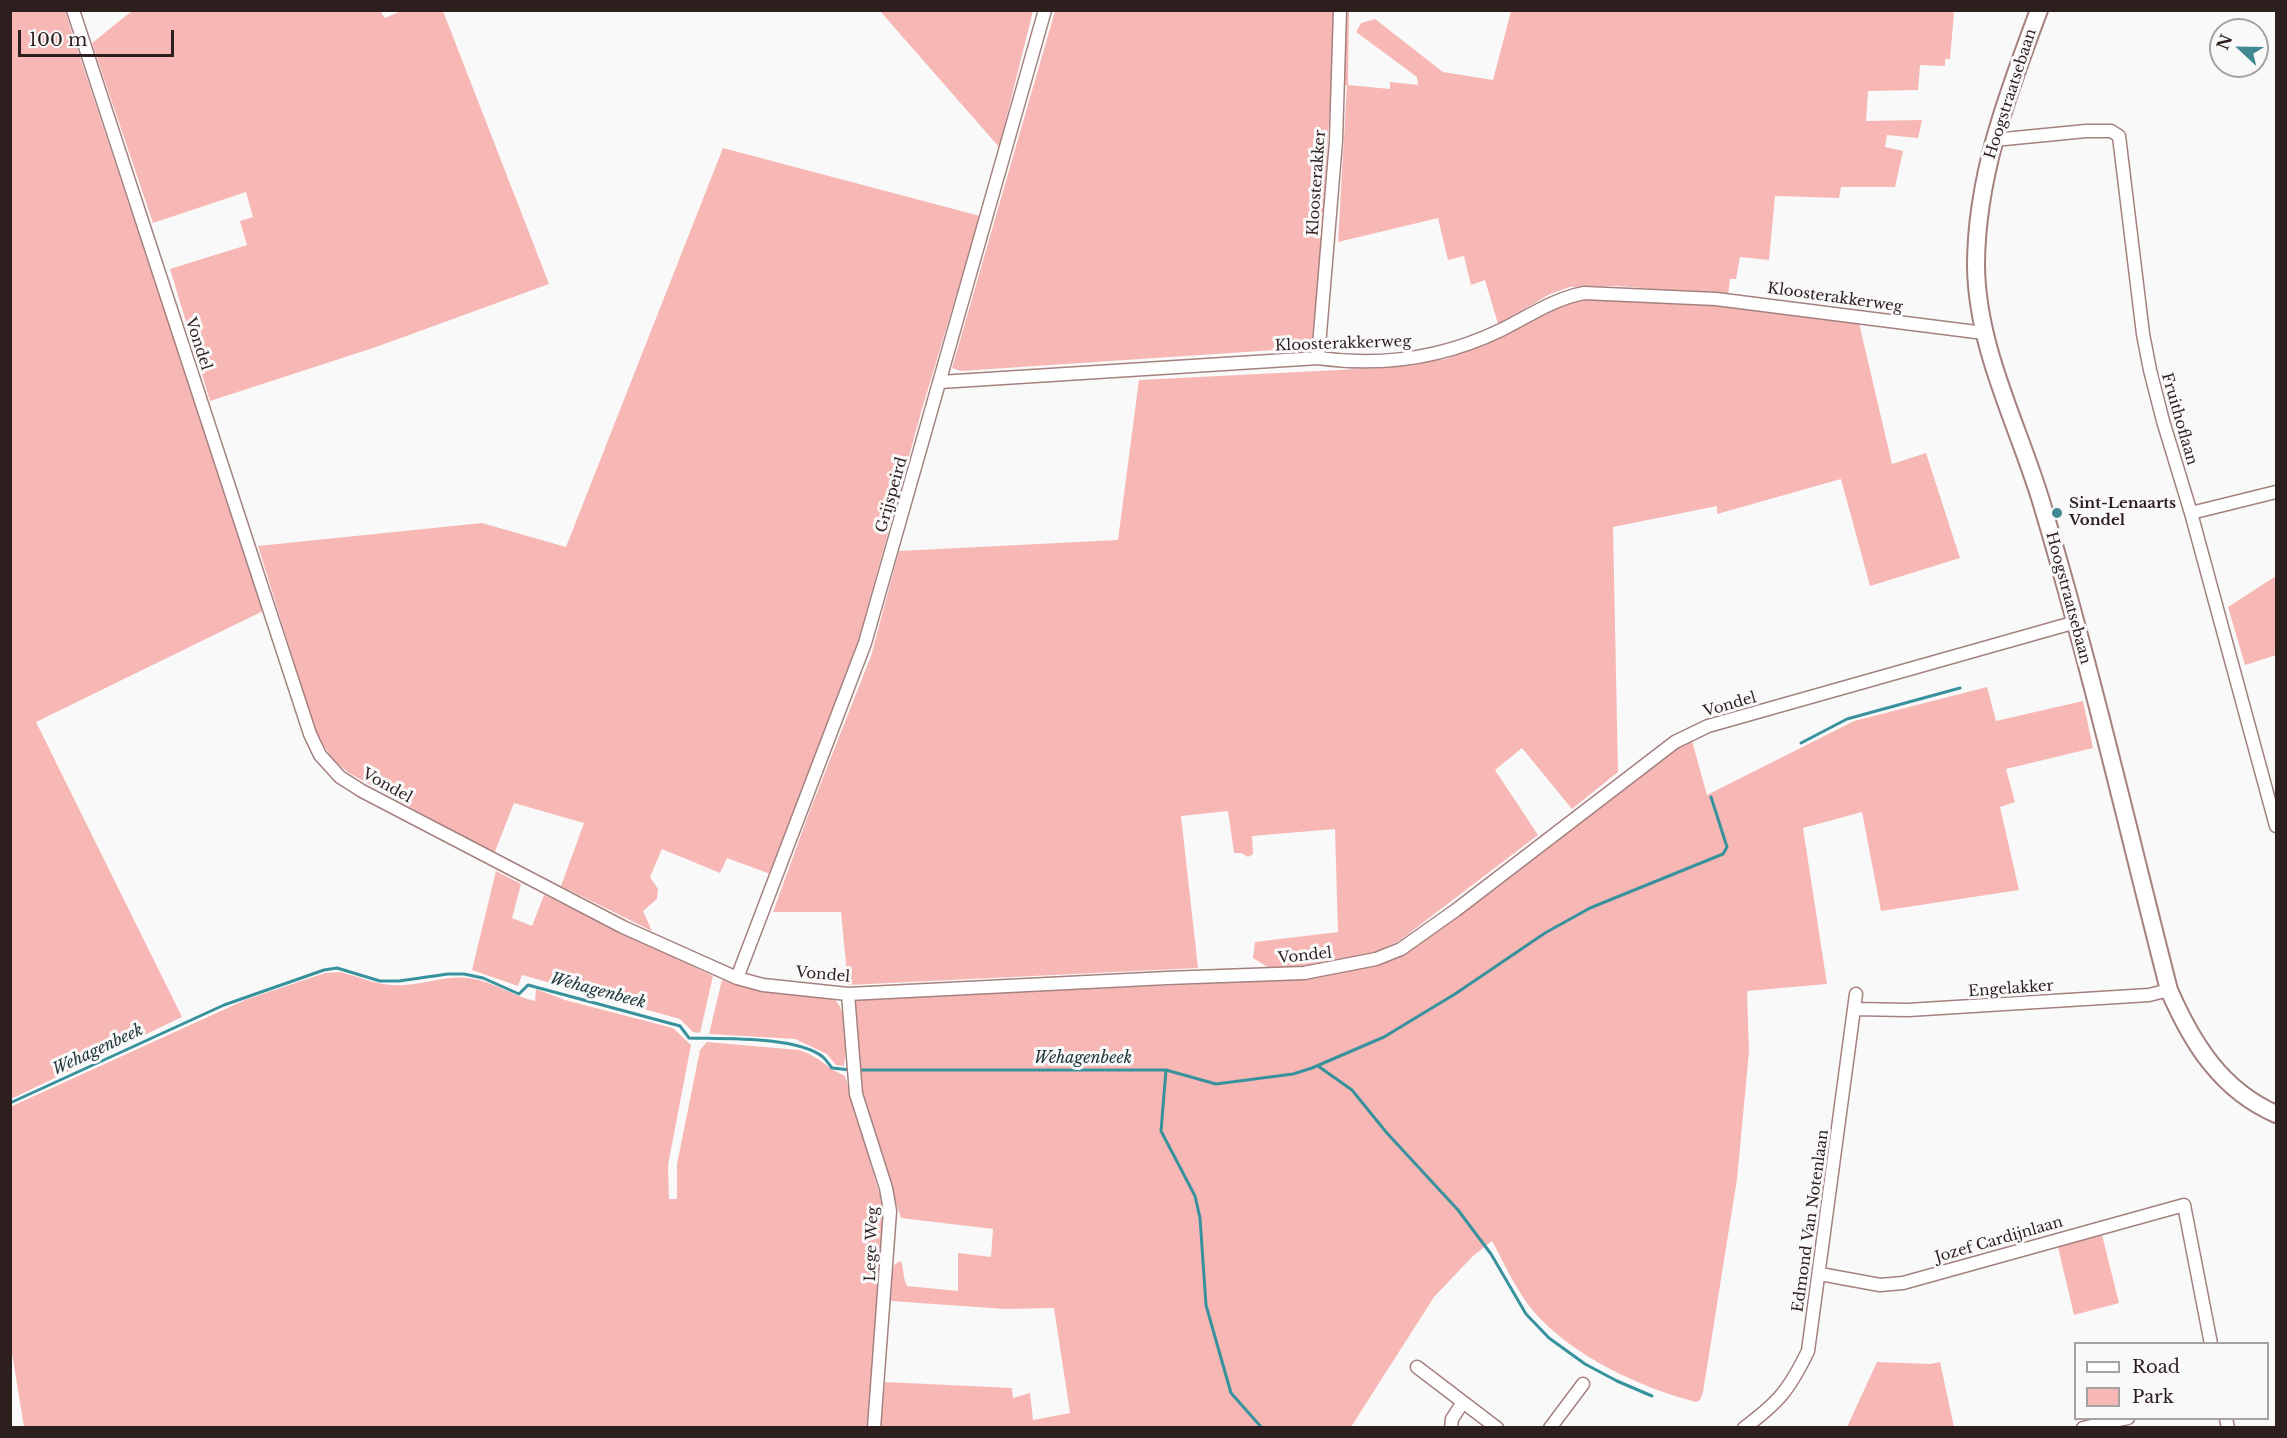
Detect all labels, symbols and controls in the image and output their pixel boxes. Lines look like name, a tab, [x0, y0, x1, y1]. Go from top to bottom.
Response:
scale bar	[21, 18, 177, 56]
north arrow	[2209, 18, 2269, 78]
street label: Hoogstraatsebaan	[1981, 26, 2041, 162]
text: 100 m	[29, 29, 87, 51]
text: N	[2212, 31, 2236, 53]
street label: Kloosterakker	[1304, 129, 1330, 237]
street label: Kloosterakkerweg	[1766, 280, 1904, 316]
street label: Vondel	[181, 315, 215, 373]
street label: Kloosterakkerweg	[1274, 333, 1412, 355]
street label: Fruithoflaan	[2157, 371, 2201, 467]
street label: Grijspeird	[873, 455, 911, 535]
place label: Sint-Lenaarts Vondel	[2069, 495, 2176, 530]
marker: Sint-Lenaarts Vondel	[2050, 506, 2064, 520]
street label: Hoogstraatsebaan	[2042, 530, 2094, 666]
street label: Vondel	[1701, 689, 1759, 721]
street label: Vondel	[359, 765, 415, 807]
street label: Vondel	[1277, 944, 1333, 968]
street label: Vondel	[795, 964, 851, 986]
water label: Wehagenbeek	[548, 969, 648, 1013]
street label: Engelakker	[1968, 977, 2054, 1001]
water label: Wehagenbeek	[50, 1021, 146, 1079]
water label: Wehagenbeek	[1034, 1048, 1132, 1068]
street label: Edmond Van Notenlaan	[1789, 1129, 1833, 1313]
street label: Lege Weg	[862, 1206, 882, 1282]
street label: Jozef Cardijnlaan	[1933, 1213, 2065, 1267]
legend	[2074, 1342, 2269, 1420]
text: Road	[2132, 1356, 2180, 1378]
text: Park	[2132, 1386, 2174, 1408]

